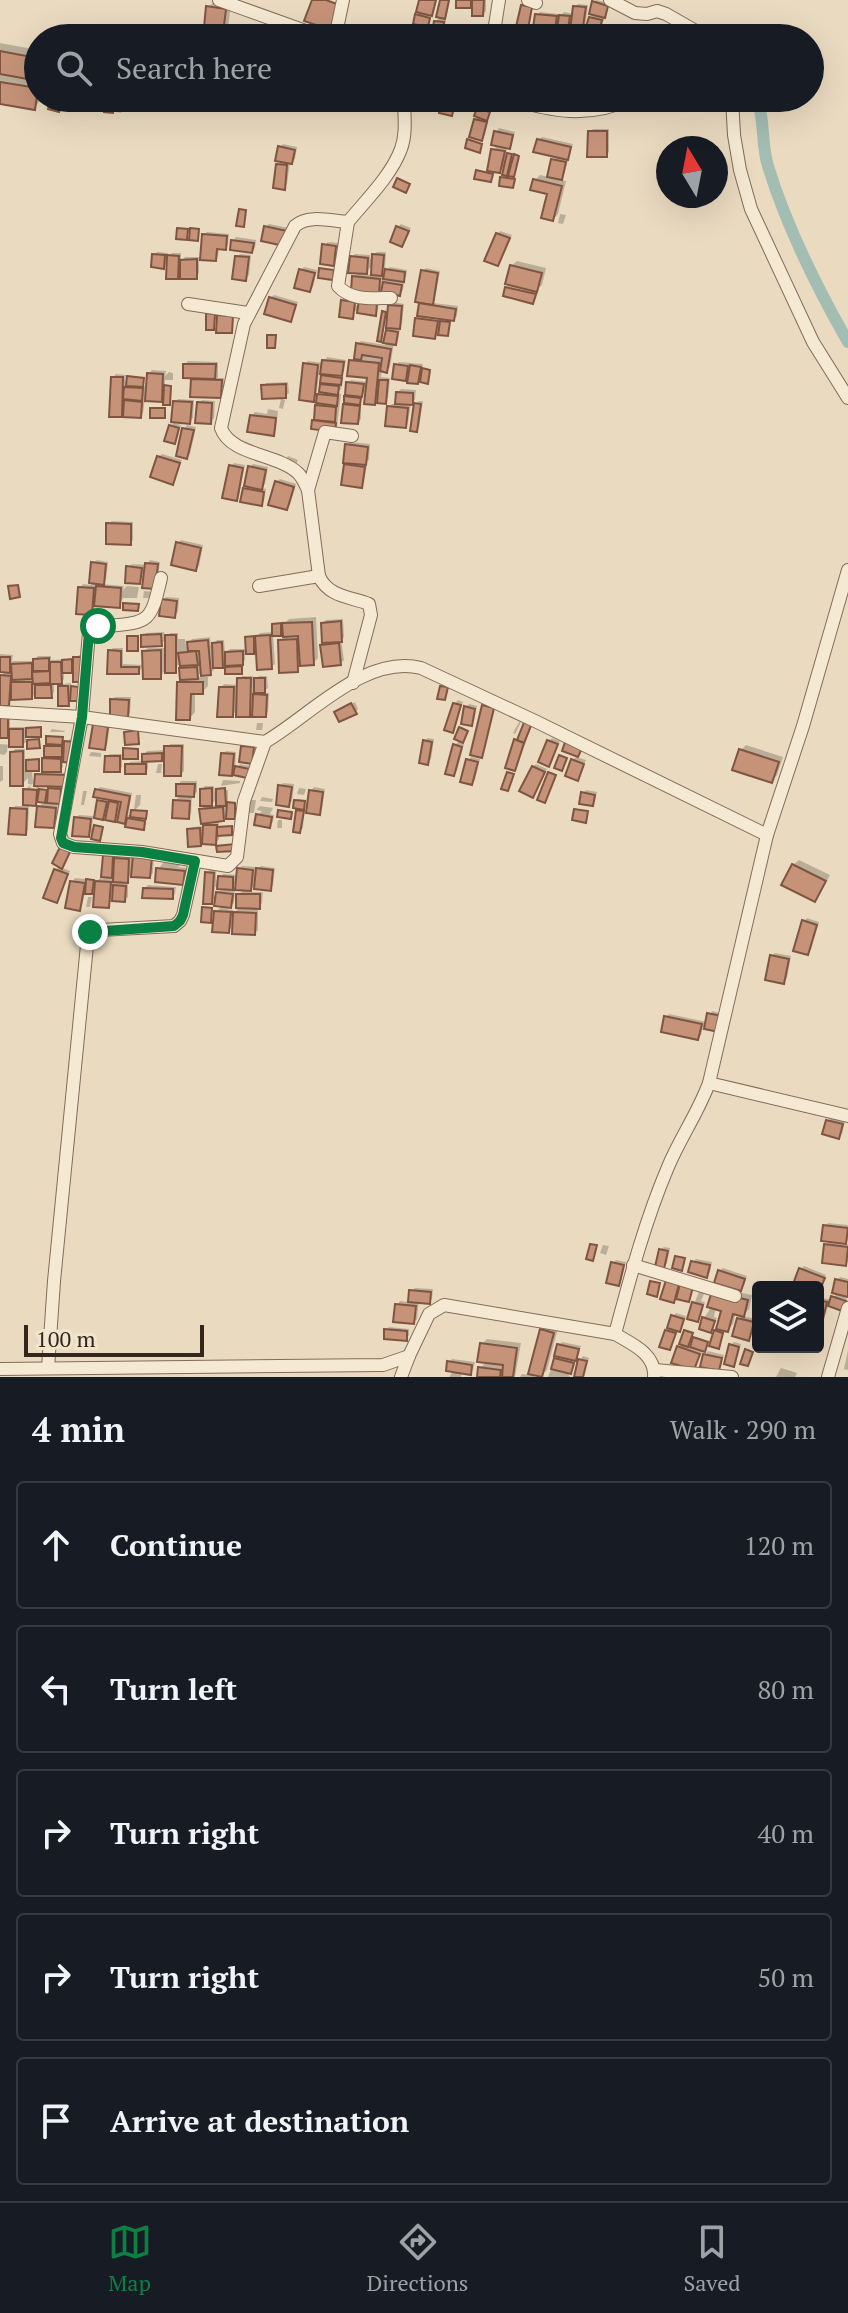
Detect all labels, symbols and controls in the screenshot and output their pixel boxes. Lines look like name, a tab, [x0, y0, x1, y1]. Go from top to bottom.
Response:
search box	[24, 24, 824, 112]
icon: search	[52, 46, 96, 90]
text: Search here	[116, 48, 272, 88]
north arrow	[656, 136, 728, 208]
route start	[80, 608, 116, 644]
route end	[72, 914, 108, 950]
map controls	[752, 1281, 824, 1353]
button: layers	[752, 1281, 824, 1353]
scale bar	[24, 1321, 204, 1357]
text: 100 m	[36, 1324, 96, 1353]
text: 4 min	[32, 1407, 125, 1452]
text: Walk · 290 m	[670, 1412, 816, 1446]
icon: ahead	[34, 1523, 78, 1567]
text: Continue	[110, 1525, 242, 1565]
text: 120 m	[744, 1528, 814, 1562]
icon: left	[34, 1667, 78, 1711]
text: Turn left	[110, 1669, 237, 1709]
text: 80 m	[758, 1672, 814, 1706]
icon: right	[34, 1811, 78, 1855]
text: Turn right	[110, 1813, 259, 1853]
text: 40 m	[758, 1816, 814, 1850]
icon: right	[34, 1955, 78, 1999]
text: Turn right	[110, 1957, 259, 1997]
text: 50 m	[758, 1960, 814, 1994]
icon: arrive	[34, 2099, 78, 2143]
text: Arrive at destination	[110, 2101, 409, 2141]
tab: Map	[108, 2220, 152, 2297]
tab: Directions	[367, 2220, 468, 2297]
tab: Saved	[683, 2220, 740, 2297]

